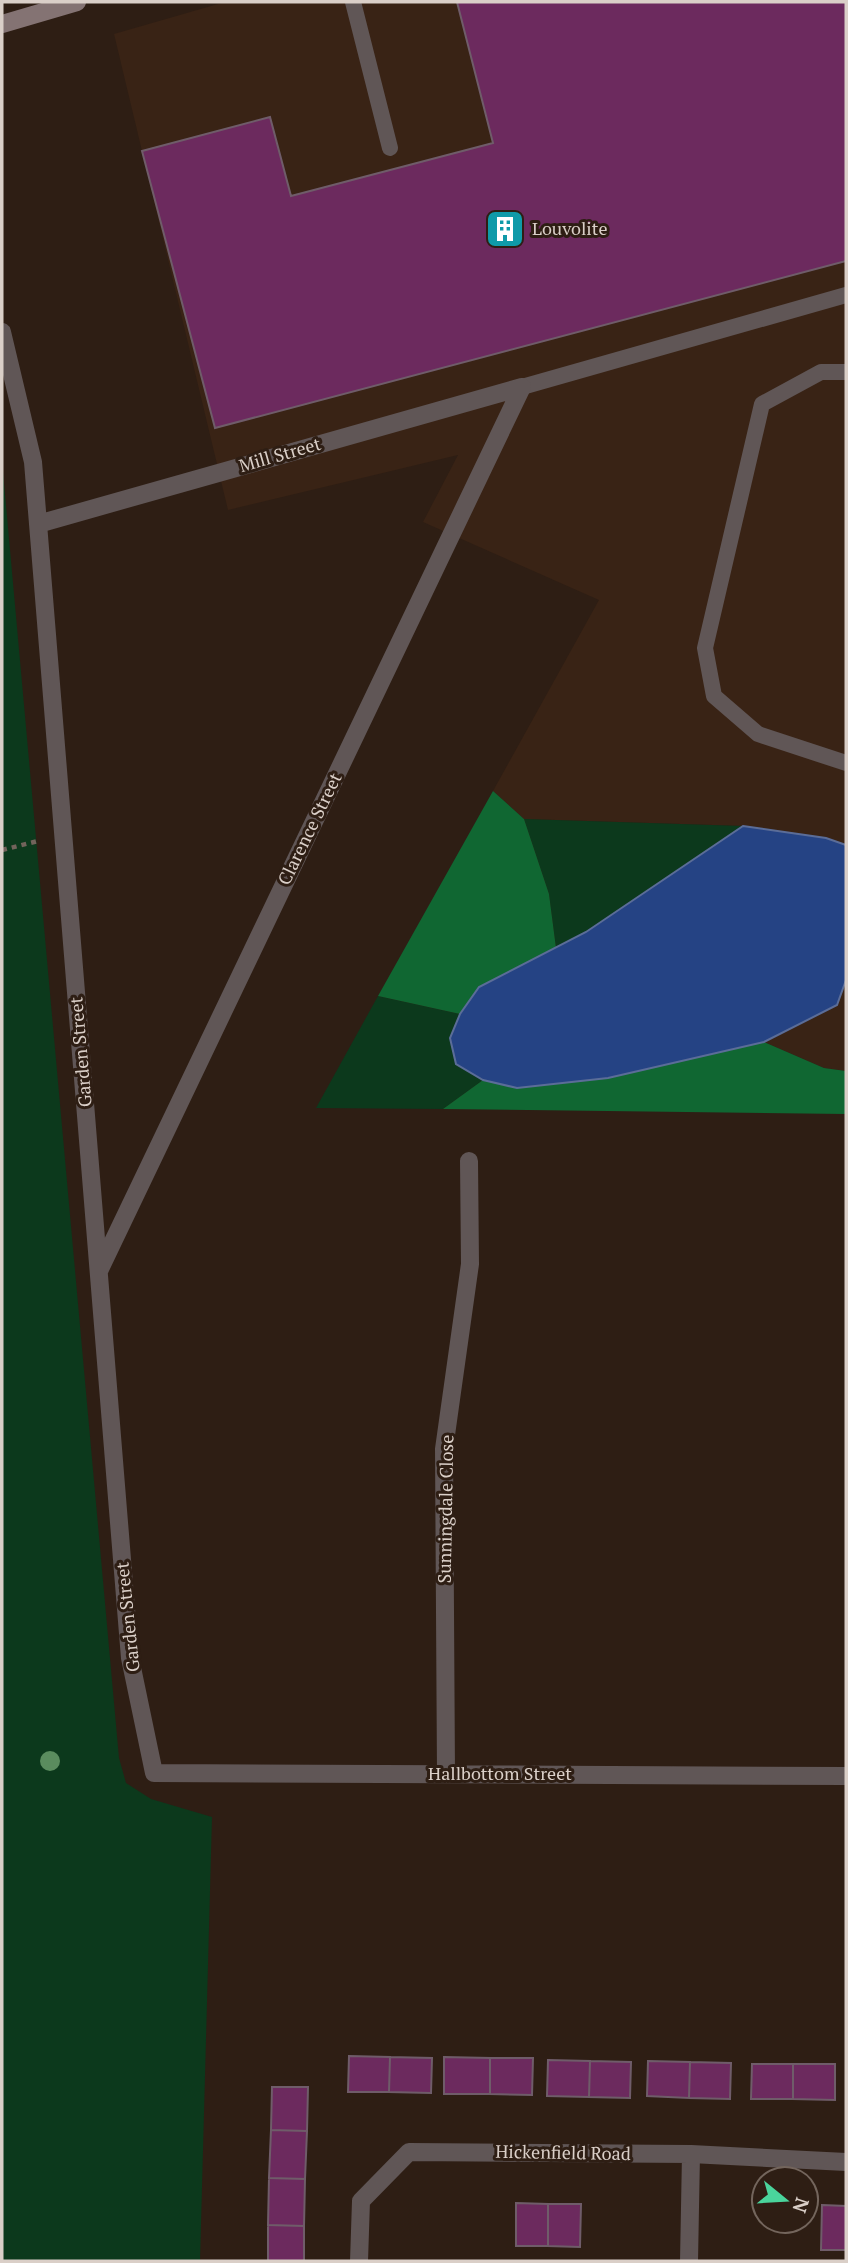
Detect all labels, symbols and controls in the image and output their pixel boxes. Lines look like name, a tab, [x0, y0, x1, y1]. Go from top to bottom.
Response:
building icon: Louvolite	[484, 208, 526, 250]
place label: Louvolite	[532, 216, 608, 240]
street label: Mill Street	[236, 431, 324, 477]
street label: Clarence Street	[272, 768, 347, 889]
street label: Garden Street	[63, 996, 97, 1108]
street label: Sunningdale Close	[432, 1434, 458, 1584]
street label: Garden Street	[109, 1561, 145, 1673]
street label: Hallbottom Street	[428, 1761, 572, 1785]
street label: Hickenfield Road	[495, 2139, 631, 2165]
north arrow	[750, 2165, 820, 2235]
text: N	[787, 2195, 816, 2217]

